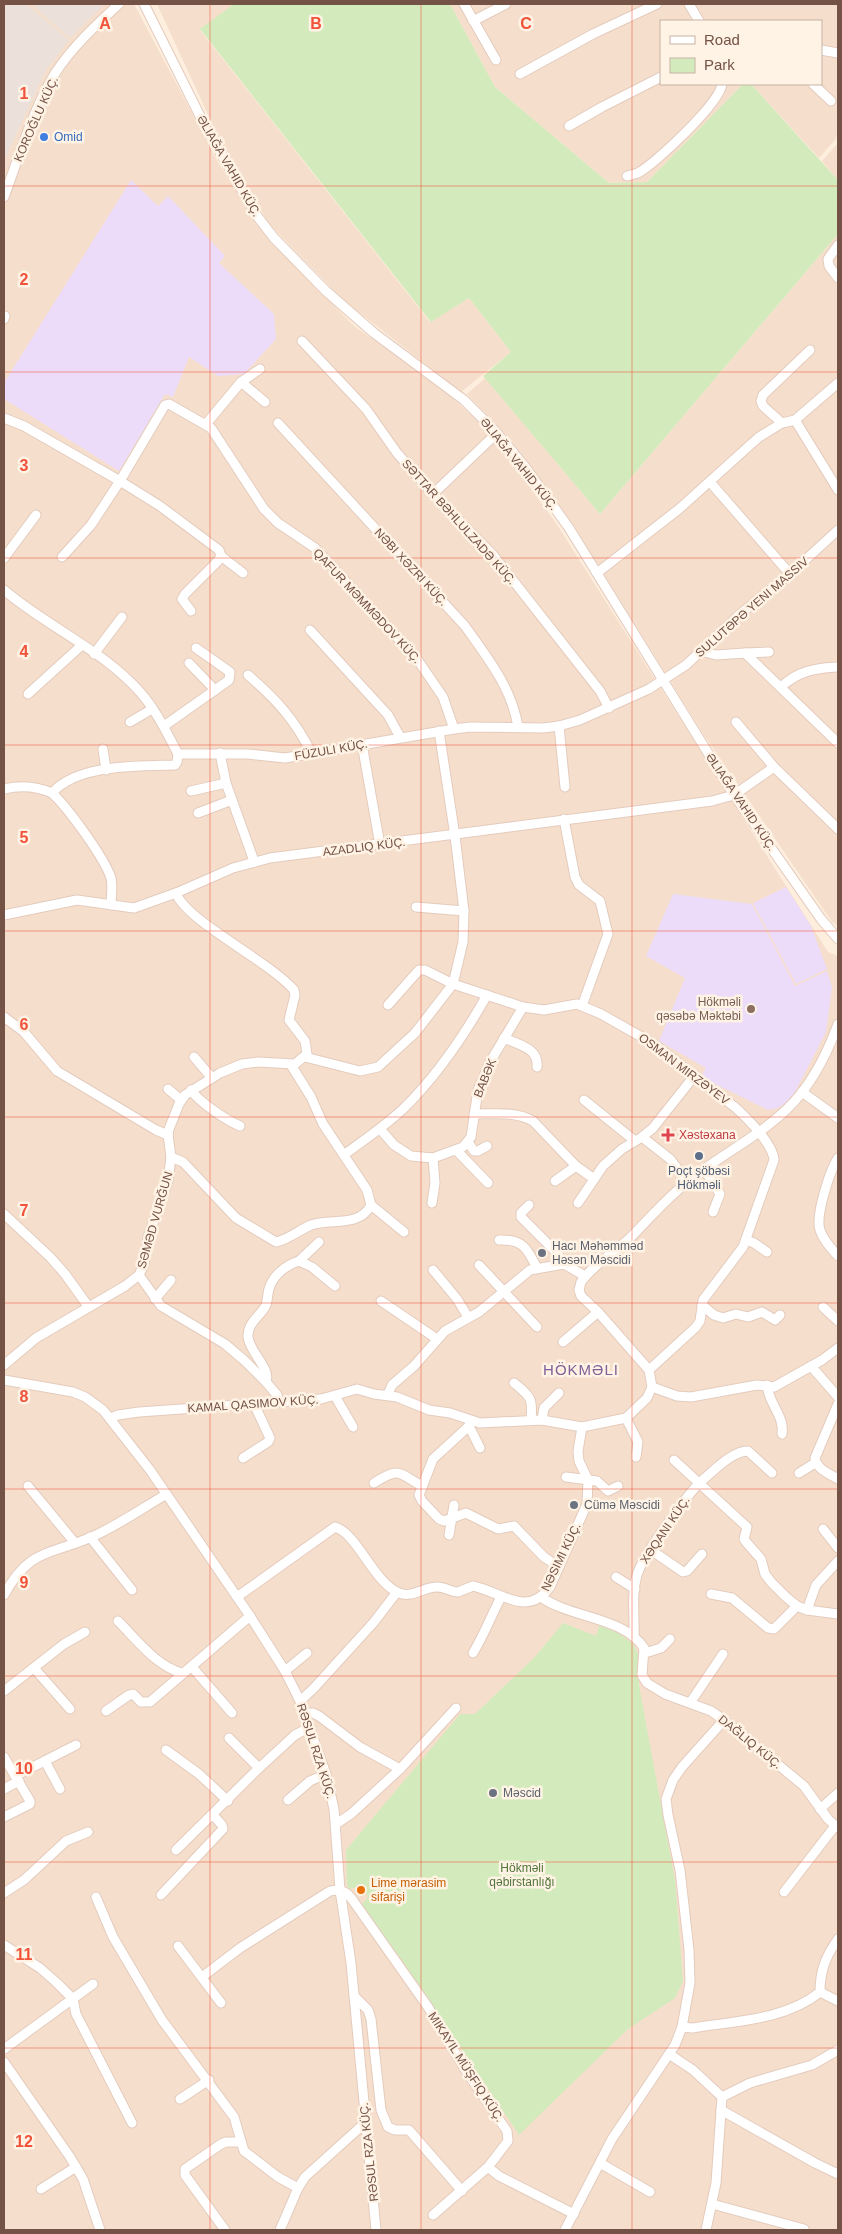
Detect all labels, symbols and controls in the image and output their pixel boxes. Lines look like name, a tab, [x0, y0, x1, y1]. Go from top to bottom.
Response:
text: A	[99, 15, 111, 32]
text: B	[310, 15, 322, 32]
text: C	[520, 15, 532, 32]
legend	[660, 20, 822, 85]
text: Road	[704, 31, 740, 48]
text: Park	[704, 56, 735, 73]
street label: KOROĞLU KÜÇ.	[10, 74, 61, 164]
text: 1	[20, 85, 29, 102]
street label: ƏLIAĞA VAHID KÜÇ.	[194, 112, 265, 219]
place label: Omid	[54, 130, 83, 144]
marker: Omid	[38, 131, 50, 143]
text: 2	[20, 271, 29, 288]
street label: ƏLIAĞA VAHID KÜÇ.	[477, 414, 561, 513]
text: 3	[20, 457, 29, 474]
street label: SƏTTAR BƏHLULZADƏ KÜÇ.	[399, 457, 519, 587]
street label: NƏBI XƏZRI KÜÇ.	[372, 525, 450, 609]
street label: QAFUR MƏMMƏDOV KÜÇ.	[310, 546, 424, 666]
street label: SULUTƏPƏ YENI MASSIV	[693, 554, 811, 660]
text: 4	[20, 643, 29, 660]
street label: FÜZULI KÜÇ.	[293, 737, 369, 763]
street label: ƏLIAĞA VAHID KÜÇ.	[703, 750, 780, 854]
text: 5	[20, 829, 29, 846]
street label: AZADLIQ KÜÇ.	[322, 835, 406, 859]
place label: Hökməli qəsəbə Məktəbi	[656, 995, 741, 1023]
marker: Hökməli qəsəbə Məktəbi	[745, 1003, 757, 1015]
text: 6	[20, 1016, 29, 1033]
street label: OSMAN MIRZƏYEV	[636, 1030, 732, 1108]
street label: BABƏK	[471, 1056, 499, 1100]
marker: Xəstəxana	[661, 1128, 675, 1142]
place label: Xəstəxana	[679, 1128, 736, 1142]
marker: Poçt şöbəsi Hökməli	[693, 1150, 705, 1162]
place label: Poçt şöbəsi Hökməli	[668, 1164, 730, 1192]
street label: SƏMƏD VURĞUN	[134, 1170, 176, 1270]
text: 7	[20, 1202, 29, 1219]
place label: Hacı Məhəmməd Həsən Məscidi	[552, 1239, 643, 1267]
marker: Hacı Məhəmməd Həsən Məscidi	[536, 1247, 548, 1259]
district label: HÖKMƏLI	[543, 1361, 619, 1378]
text: 8	[20, 1388, 29, 1405]
street label: KAMAL QASIMOV KÜÇ.	[187, 1392, 319, 1416]
street label: XƏQANI KÜÇ.	[637, 1494, 693, 1566]
place label: Cümə Məscidi	[584, 1498, 660, 1512]
marker: Cümə Məscidi	[568, 1499, 580, 1511]
street label: NƏSIMI KÜÇ.	[538, 1521, 584, 1593]
text: 9	[20, 1574, 29, 1591]
street label: RƏSUL RZA KÜÇ.	[294, 1702, 338, 1800]
street label: DAĞLIQ KÜÇ.	[716, 1711, 785, 1772]
text: 10	[15, 1760, 33, 1777]
place label: Məscid	[503, 1786, 541, 1800]
marker: Məscid	[487, 1787, 499, 1799]
park label: Hökməli qəbirstanlığı	[489, 1861, 555, 1889]
place label: Lime mərasim sifarişi	[371, 1876, 446, 1904]
marker: Lime mərasim sifarişi	[355, 1884, 367, 1896]
text: 11	[16, 1946, 33, 1963]
street label: MIKAYIL MÜŞFIQ KÜÇ.	[425, 2010, 507, 2124]
street label: RƏSUL RZA KÜÇ.	[357, 2102, 381, 2202]
text: 12	[15, 2133, 33, 2150]

